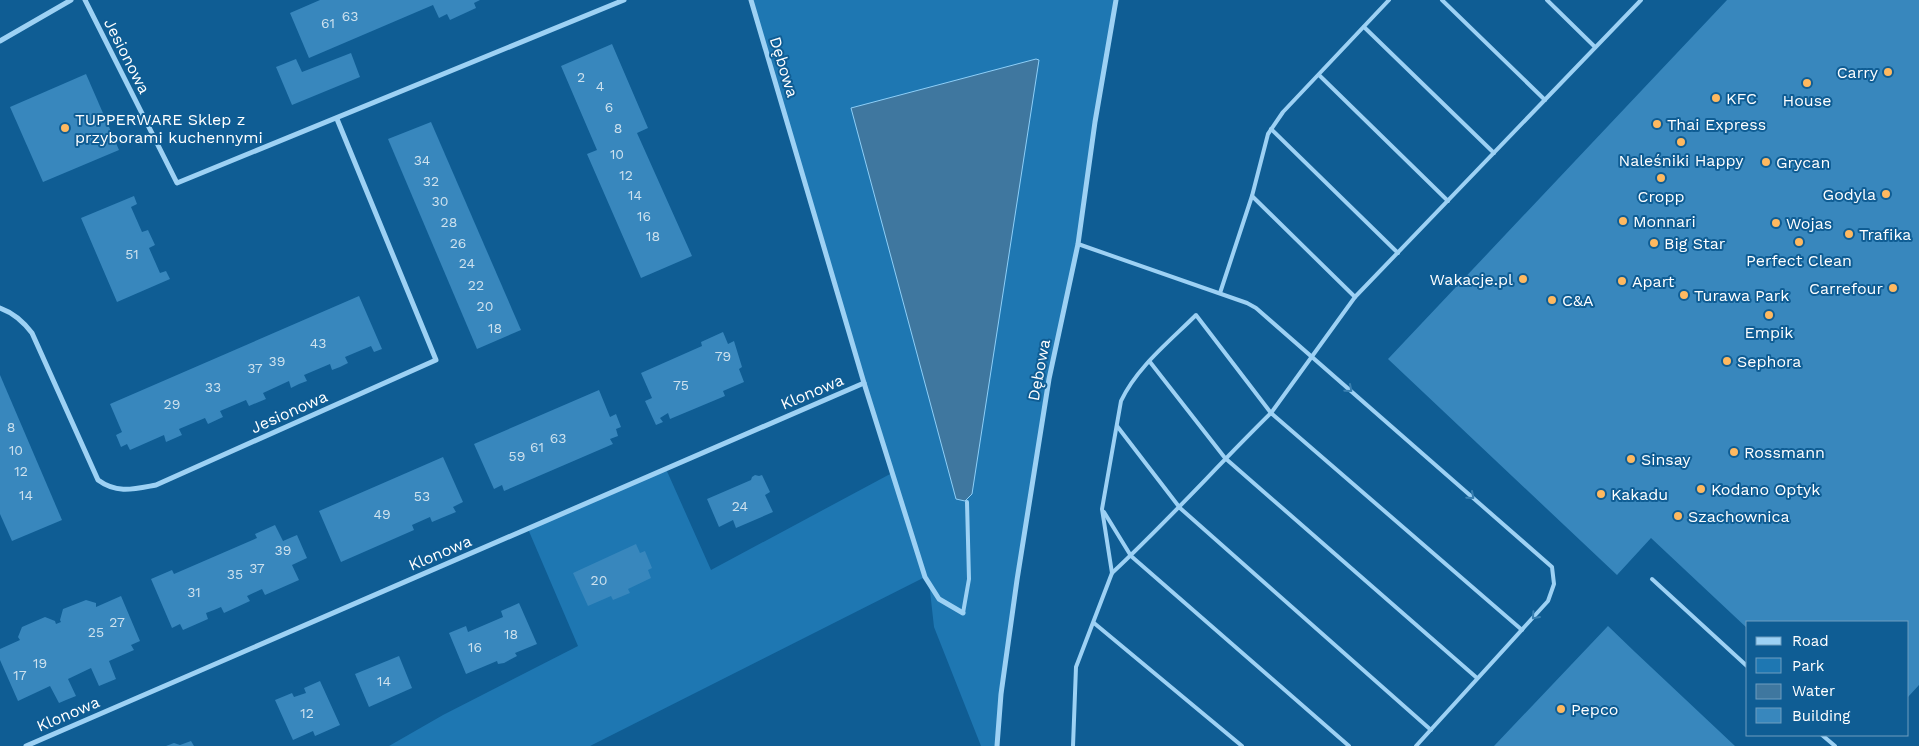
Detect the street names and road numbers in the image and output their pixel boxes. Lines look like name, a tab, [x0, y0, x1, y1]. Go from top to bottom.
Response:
street label: Jesionowa	[100, 15, 154, 97]
street label: Dębowa	[766, 34, 802, 100]
street label: Dębowa	[1024, 338, 1054, 402]
street label: Klonowa	[778, 370, 846, 414]
street label: Jesionowa	[248, 387, 330, 437]
street label: Klonowa	[406, 531, 474, 575]
street label: Klonowa	[34, 692, 102, 736]

